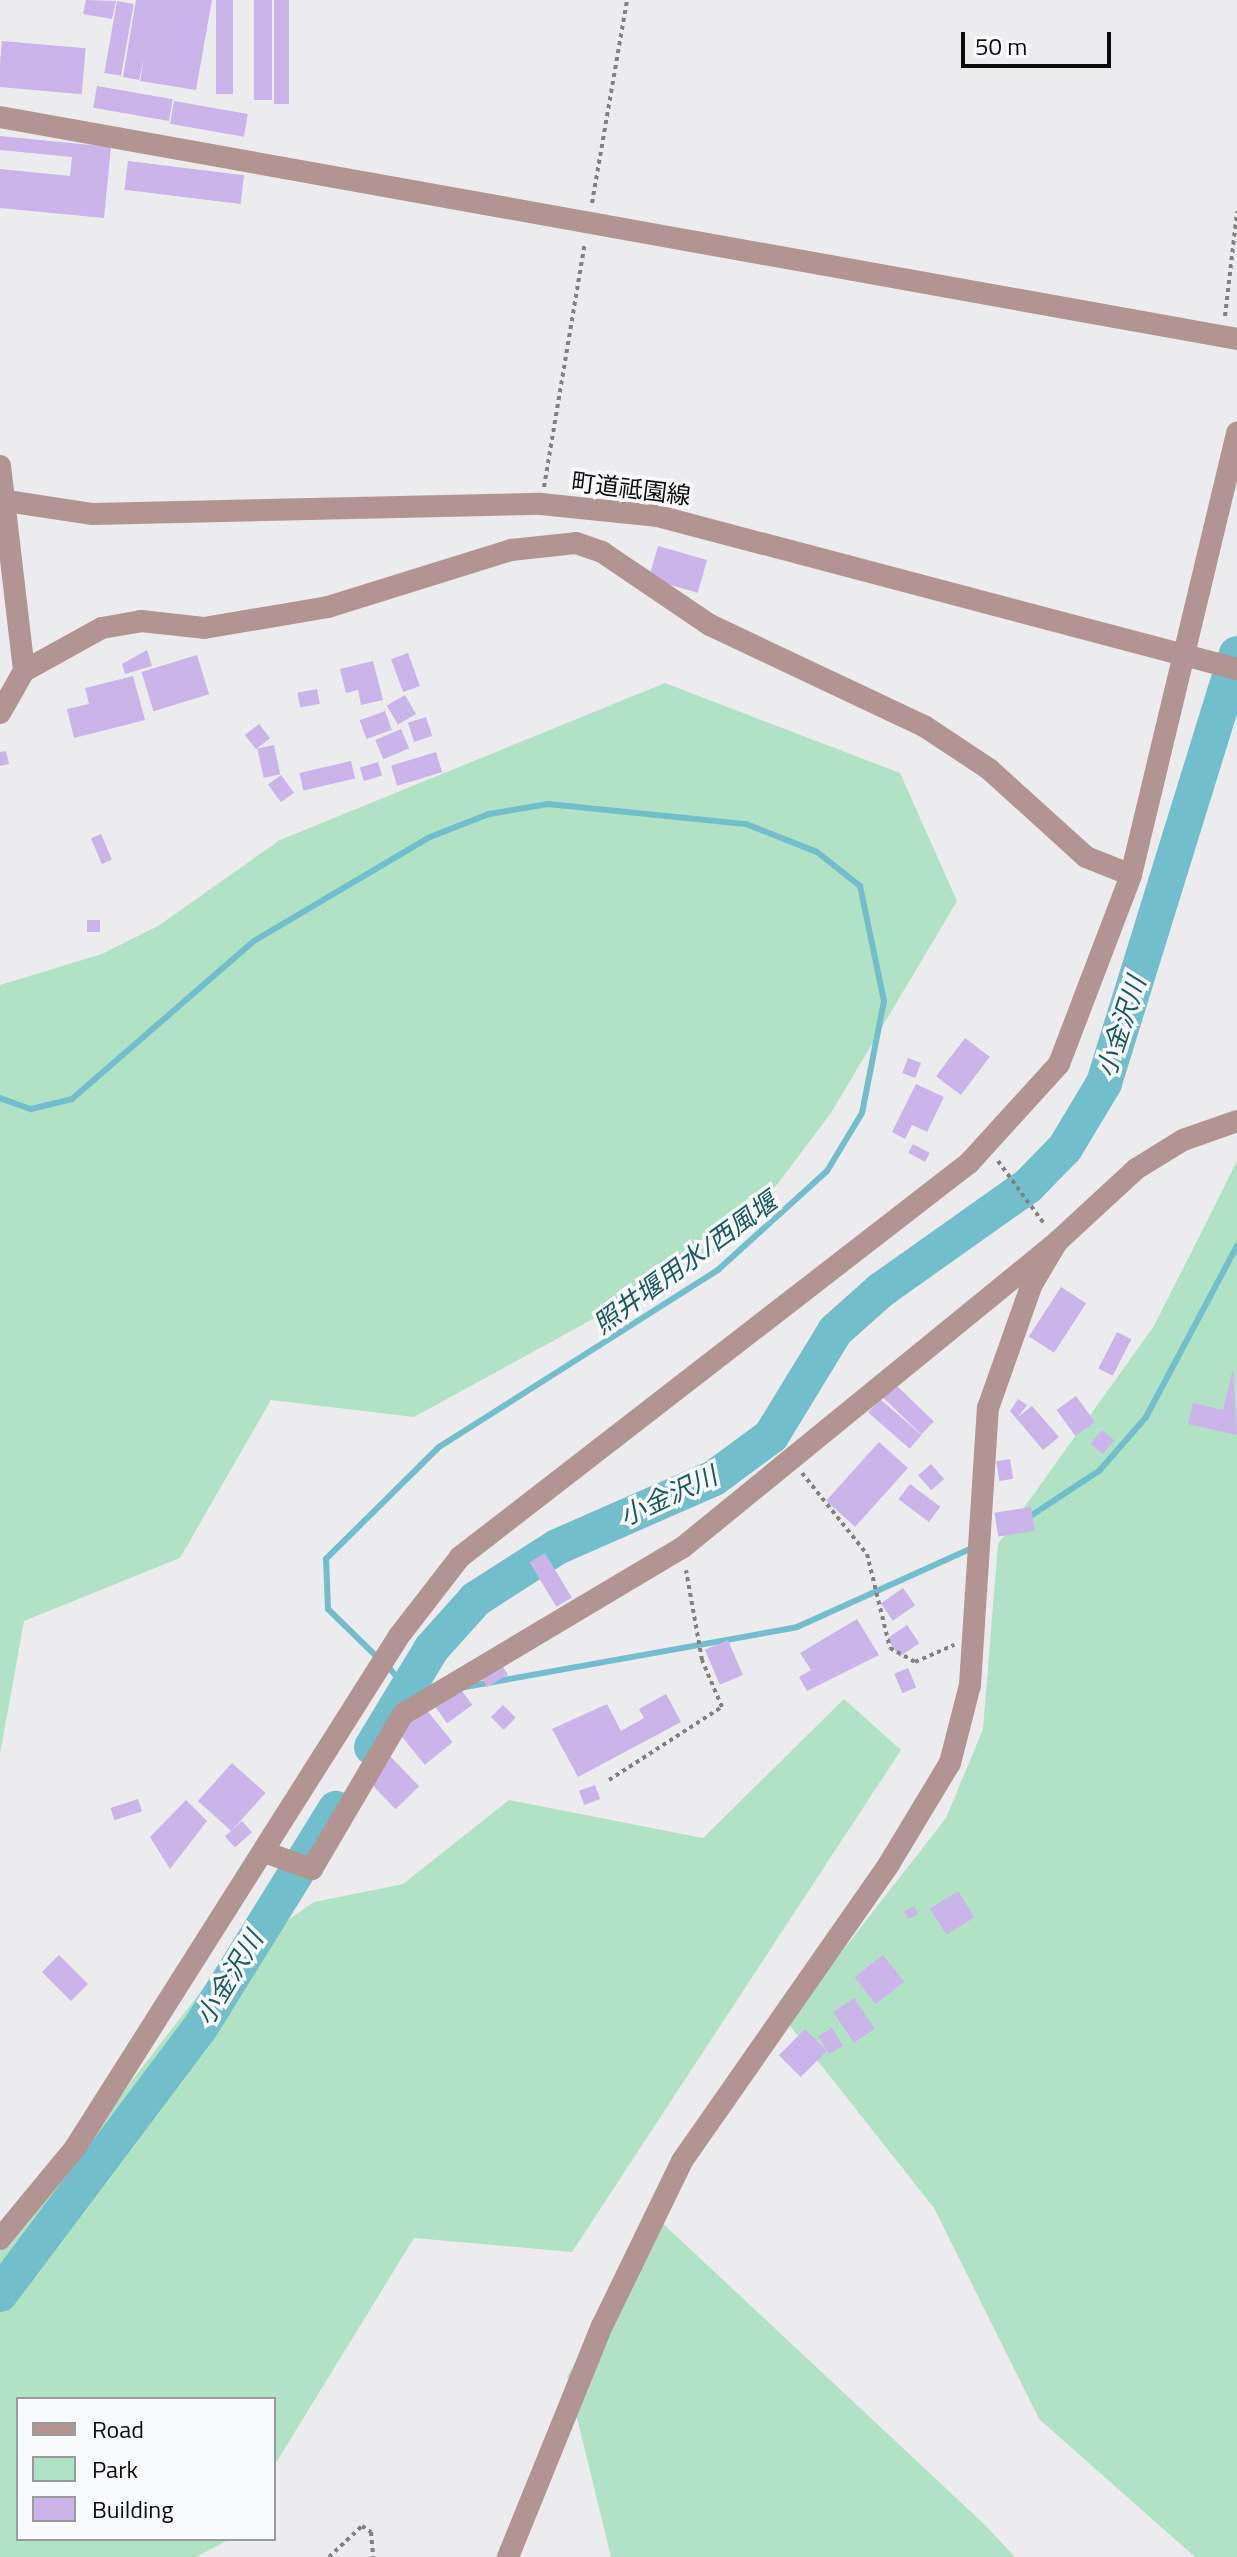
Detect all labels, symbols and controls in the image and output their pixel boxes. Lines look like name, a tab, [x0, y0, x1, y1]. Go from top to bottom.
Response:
scale bar	[965, 16, 1115, 66]
text: 50 m	[975, 28, 1027, 64]
street label: 町道祗園線	[570, 467, 692, 511]
water label: 小金沢川	[1090, 973, 1152, 1081]
water label: 照井堰用水/西風堰	[587, 1186, 783, 1340]
water label: 小金沢川	[614, 1460, 722, 1532]
water label: 小金沢川	[189, 1925, 269, 2031]
legend	[16, 2397, 276, 2541]
text: Road	[92, 2411, 144, 2447]
text: Park	[92, 2451, 138, 2487]
text: Building	[92, 2491, 174, 2527]

